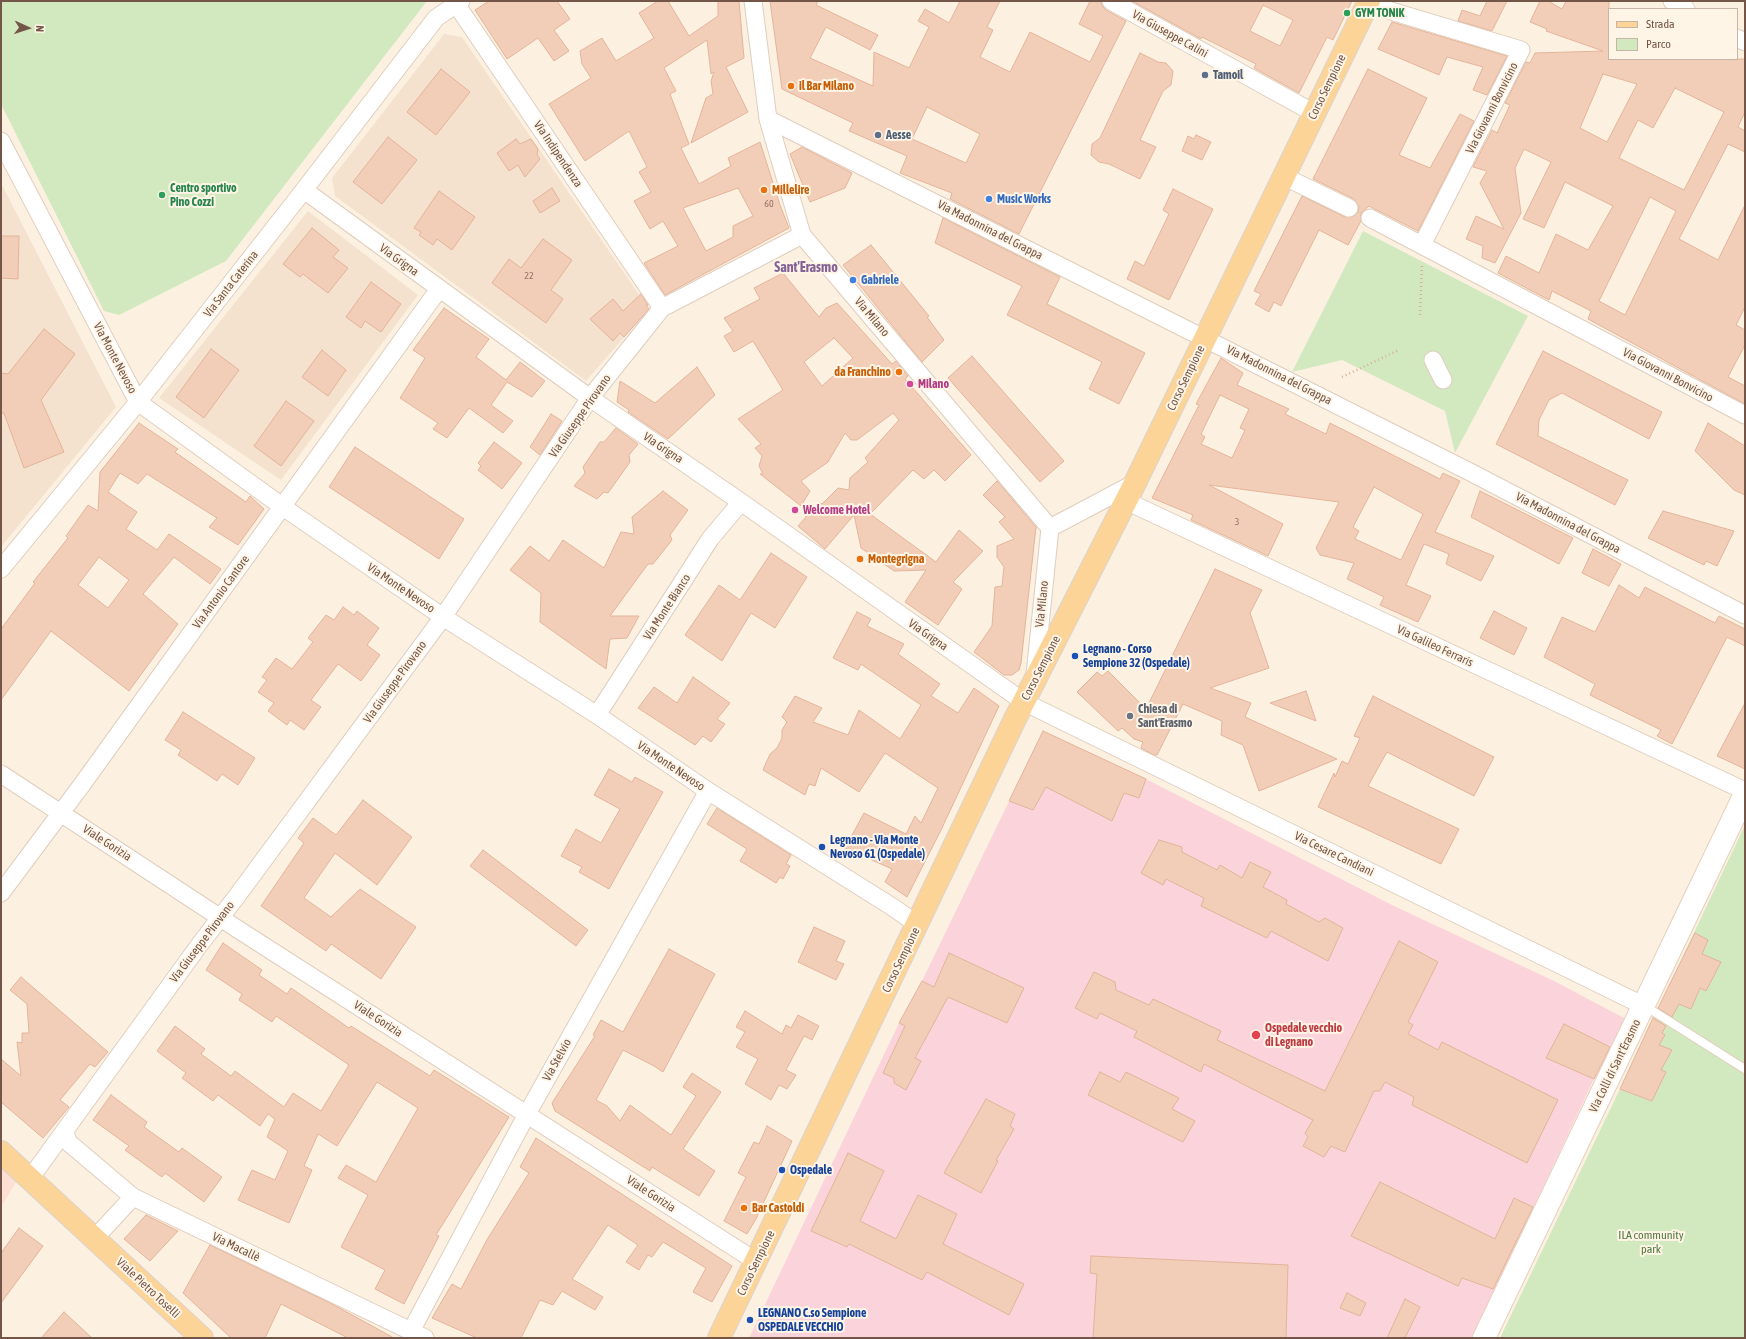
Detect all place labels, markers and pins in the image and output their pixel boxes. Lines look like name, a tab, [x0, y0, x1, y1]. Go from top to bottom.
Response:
place label: GYM TONIK	[1355, 6, 1404, 20]
marker: GYM TONIK	[1342, 8, 1352, 18]
place label: Tamoil	[1213, 68, 1243, 82]
marker: Tamoil	[1200, 70, 1210, 80]
place label: il Bar Milano	[799, 79, 854, 93]
marker: il Bar Milano	[786, 81, 796, 91]
place label: Aesse	[886, 128, 911, 142]
marker: Aesse	[873, 130, 883, 140]
place label: Centro sportivo Pino Cozzi	[170, 181, 237, 209]
place label: Millelire	[772, 183, 809, 197]
marker: Millelire	[759, 185, 769, 195]
marker: Centro sportivo Pino Cozzi	[157, 190, 167, 200]
place label: Music Works	[997, 192, 1051, 206]
marker: Music Works	[984, 194, 994, 204]
place label: Gabriele	[861, 273, 899, 287]
marker: Gabriele	[848, 275, 858, 285]
place label: da Franchino	[834, 365, 891, 379]
marker: da Franchino	[894, 367, 904, 377]
place label: Milano	[918, 377, 949, 391]
marker: Milano	[905, 379, 915, 389]
place label: Welcome Hotel	[803, 503, 870, 517]
marker: Welcome Hotel	[790, 505, 800, 515]
place label: Montegrigna	[868, 552, 924, 566]
marker: Montegrigna	[855, 554, 865, 564]
place label: Legnano - Corso Sempione 32 (Ospedale)	[1083, 642, 1190, 670]
marker: Legnano - Corso Sempione 32 (Ospedale)	[1070, 651, 1080, 661]
place label: Chiesa di Sant'Erasmo	[1138, 702, 1192, 730]
marker: Chiesa di Sant'Erasmo	[1125, 711, 1135, 721]
place label: Legnano - Via Monte Nevoso 61 (Ospedale)	[830, 833, 925, 861]
marker: Legnano - Via Monte Nevoso 61 (Ospedale)	[817, 842, 827, 852]
place label: Ospedale vecchio di Legnano	[1265, 1021, 1342, 1049]
marker: Ospedale vecchio di Legnano	[1250, 1029, 1262, 1041]
place label: Ospedale	[790, 1163, 832, 1177]
marker: Ospedale	[777, 1165, 787, 1175]
place label: Bar Castoldi	[752, 1201, 804, 1215]
marker: Bar Castoldi	[739, 1203, 749, 1213]
place label: LEGNANO C.so Sempione OSPEDALE VECCHIO	[758, 1306, 866, 1334]
marker: LEGNANO C.so Sempione OSPEDALE VECCHIO	[745, 1315, 755, 1325]

